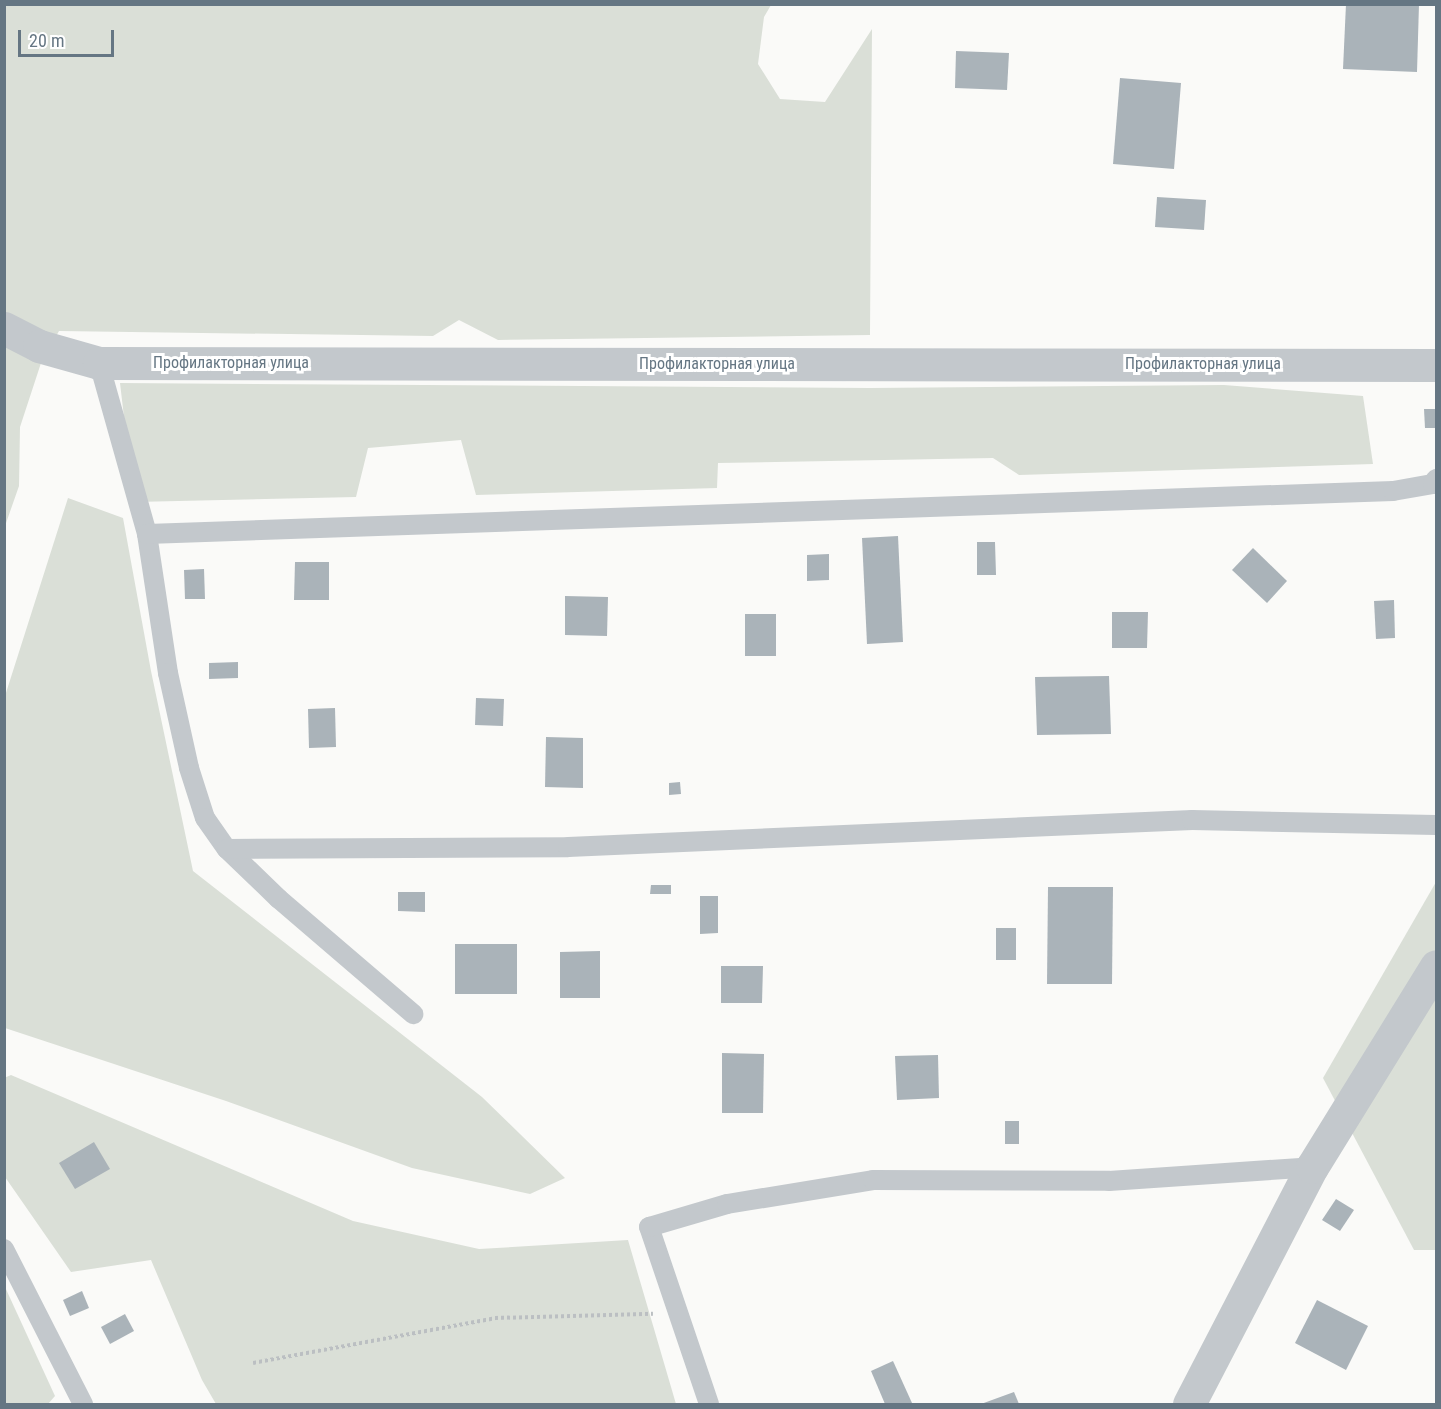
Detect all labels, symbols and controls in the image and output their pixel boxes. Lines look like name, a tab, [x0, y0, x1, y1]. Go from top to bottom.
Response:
scale bar	[21, 18, 117, 56]
text: 20 m	[29, 30, 64, 51]
street label: Профилакторная улица	[153, 353, 309, 373]
street label: Профилакторная улица	[639, 354, 795, 374]
street label: Профилакторная улица	[1125, 354, 1281, 374]

